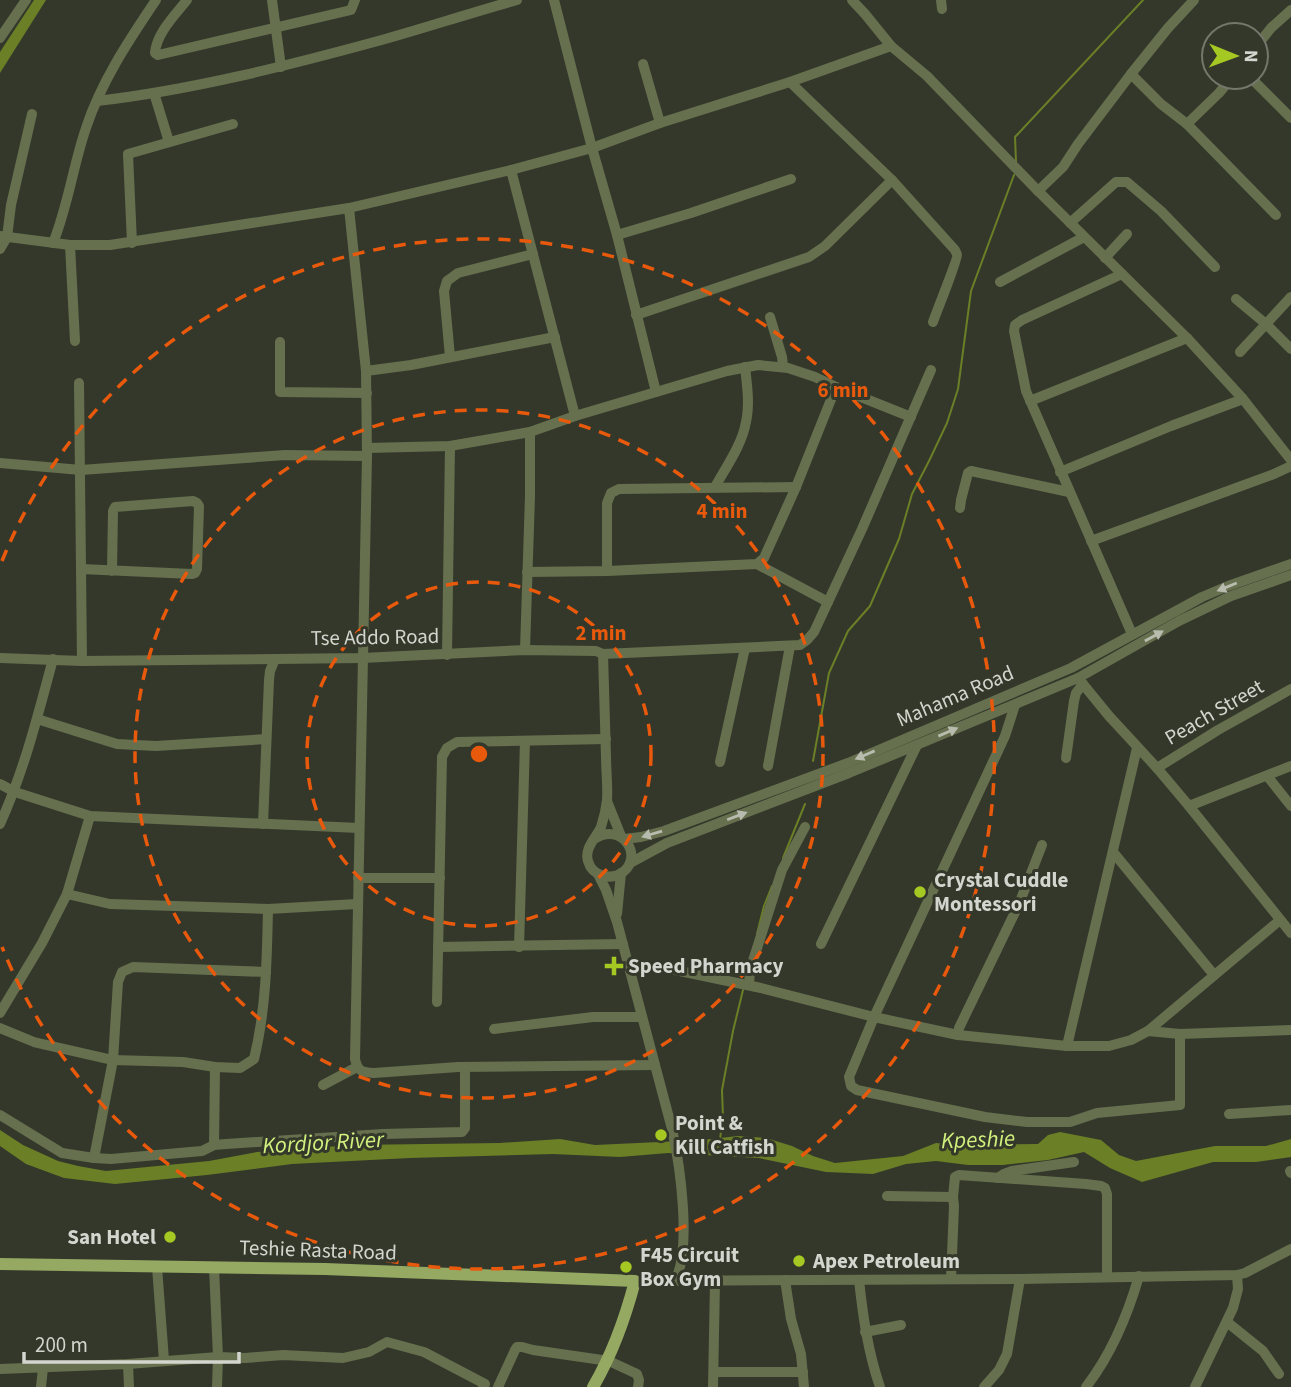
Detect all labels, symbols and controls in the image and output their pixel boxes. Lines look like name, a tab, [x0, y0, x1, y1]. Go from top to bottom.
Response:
north arrow	[1200, 21, 1270, 91]
text: N	[1237, 50, 1264, 63]
text: 6 min	[817, 375, 869, 405]
text: 4 min	[696, 496, 748, 526]
one-way arrow	[1216, 581, 1237, 592]
text: 2 min	[575, 618, 627, 648]
street label: Tse Addo Road	[310, 621, 440, 653]
one-way arrow	[1144, 630, 1163, 642]
street label: Mahama Road	[892, 658, 1018, 734]
street label: Peach Street	[1159, 672, 1269, 752]
one-way arrow	[938, 727, 959, 738]
centre of rings	[467, 742, 491, 766]
one-way arrow	[855, 750, 876, 761]
one-way arrow	[726, 810, 747, 821]
one-way arrow	[641, 830, 662, 840]
place label: Crystal Cuddle Montessori	[934, 865, 1068, 919]
marker: Crystal Cuddle Montessori	[912, 884, 928, 900]
place label: Speed Pharmacy	[628, 951, 784, 981]
marker: Speed Pharmacy	[606, 958, 622, 974]
place label: Point & Kill Catfish	[675, 1108, 775, 1162]
water label: Kpeshie	[941, 1122, 1016, 1157]
water label: Kordjor River	[262, 1123, 386, 1162]
marker: Point & Kill Catfish	[653, 1127, 669, 1143]
place label: San Hotel	[67, 1222, 156, 1252]
marker: San Hotel	[162, 1229, 178, 1245]
street label: Teshie Rasta Road	[239, 1232, 397, 1268]
place label: F45 Circuit Box Gym	[640, 1240, 739, 1294]
place label: Apex Petroleum	[812, 1246, 960, 1276]
marker: Apex Petroleum	[791, 1253, 807, 1269]
marker: F45 Circuit Box Gym	[618, 1259, 634, 1275]
scale bar	[24, 1320, 240, 1364]
text: 200 m	[35, 1330, 88, 1360]

